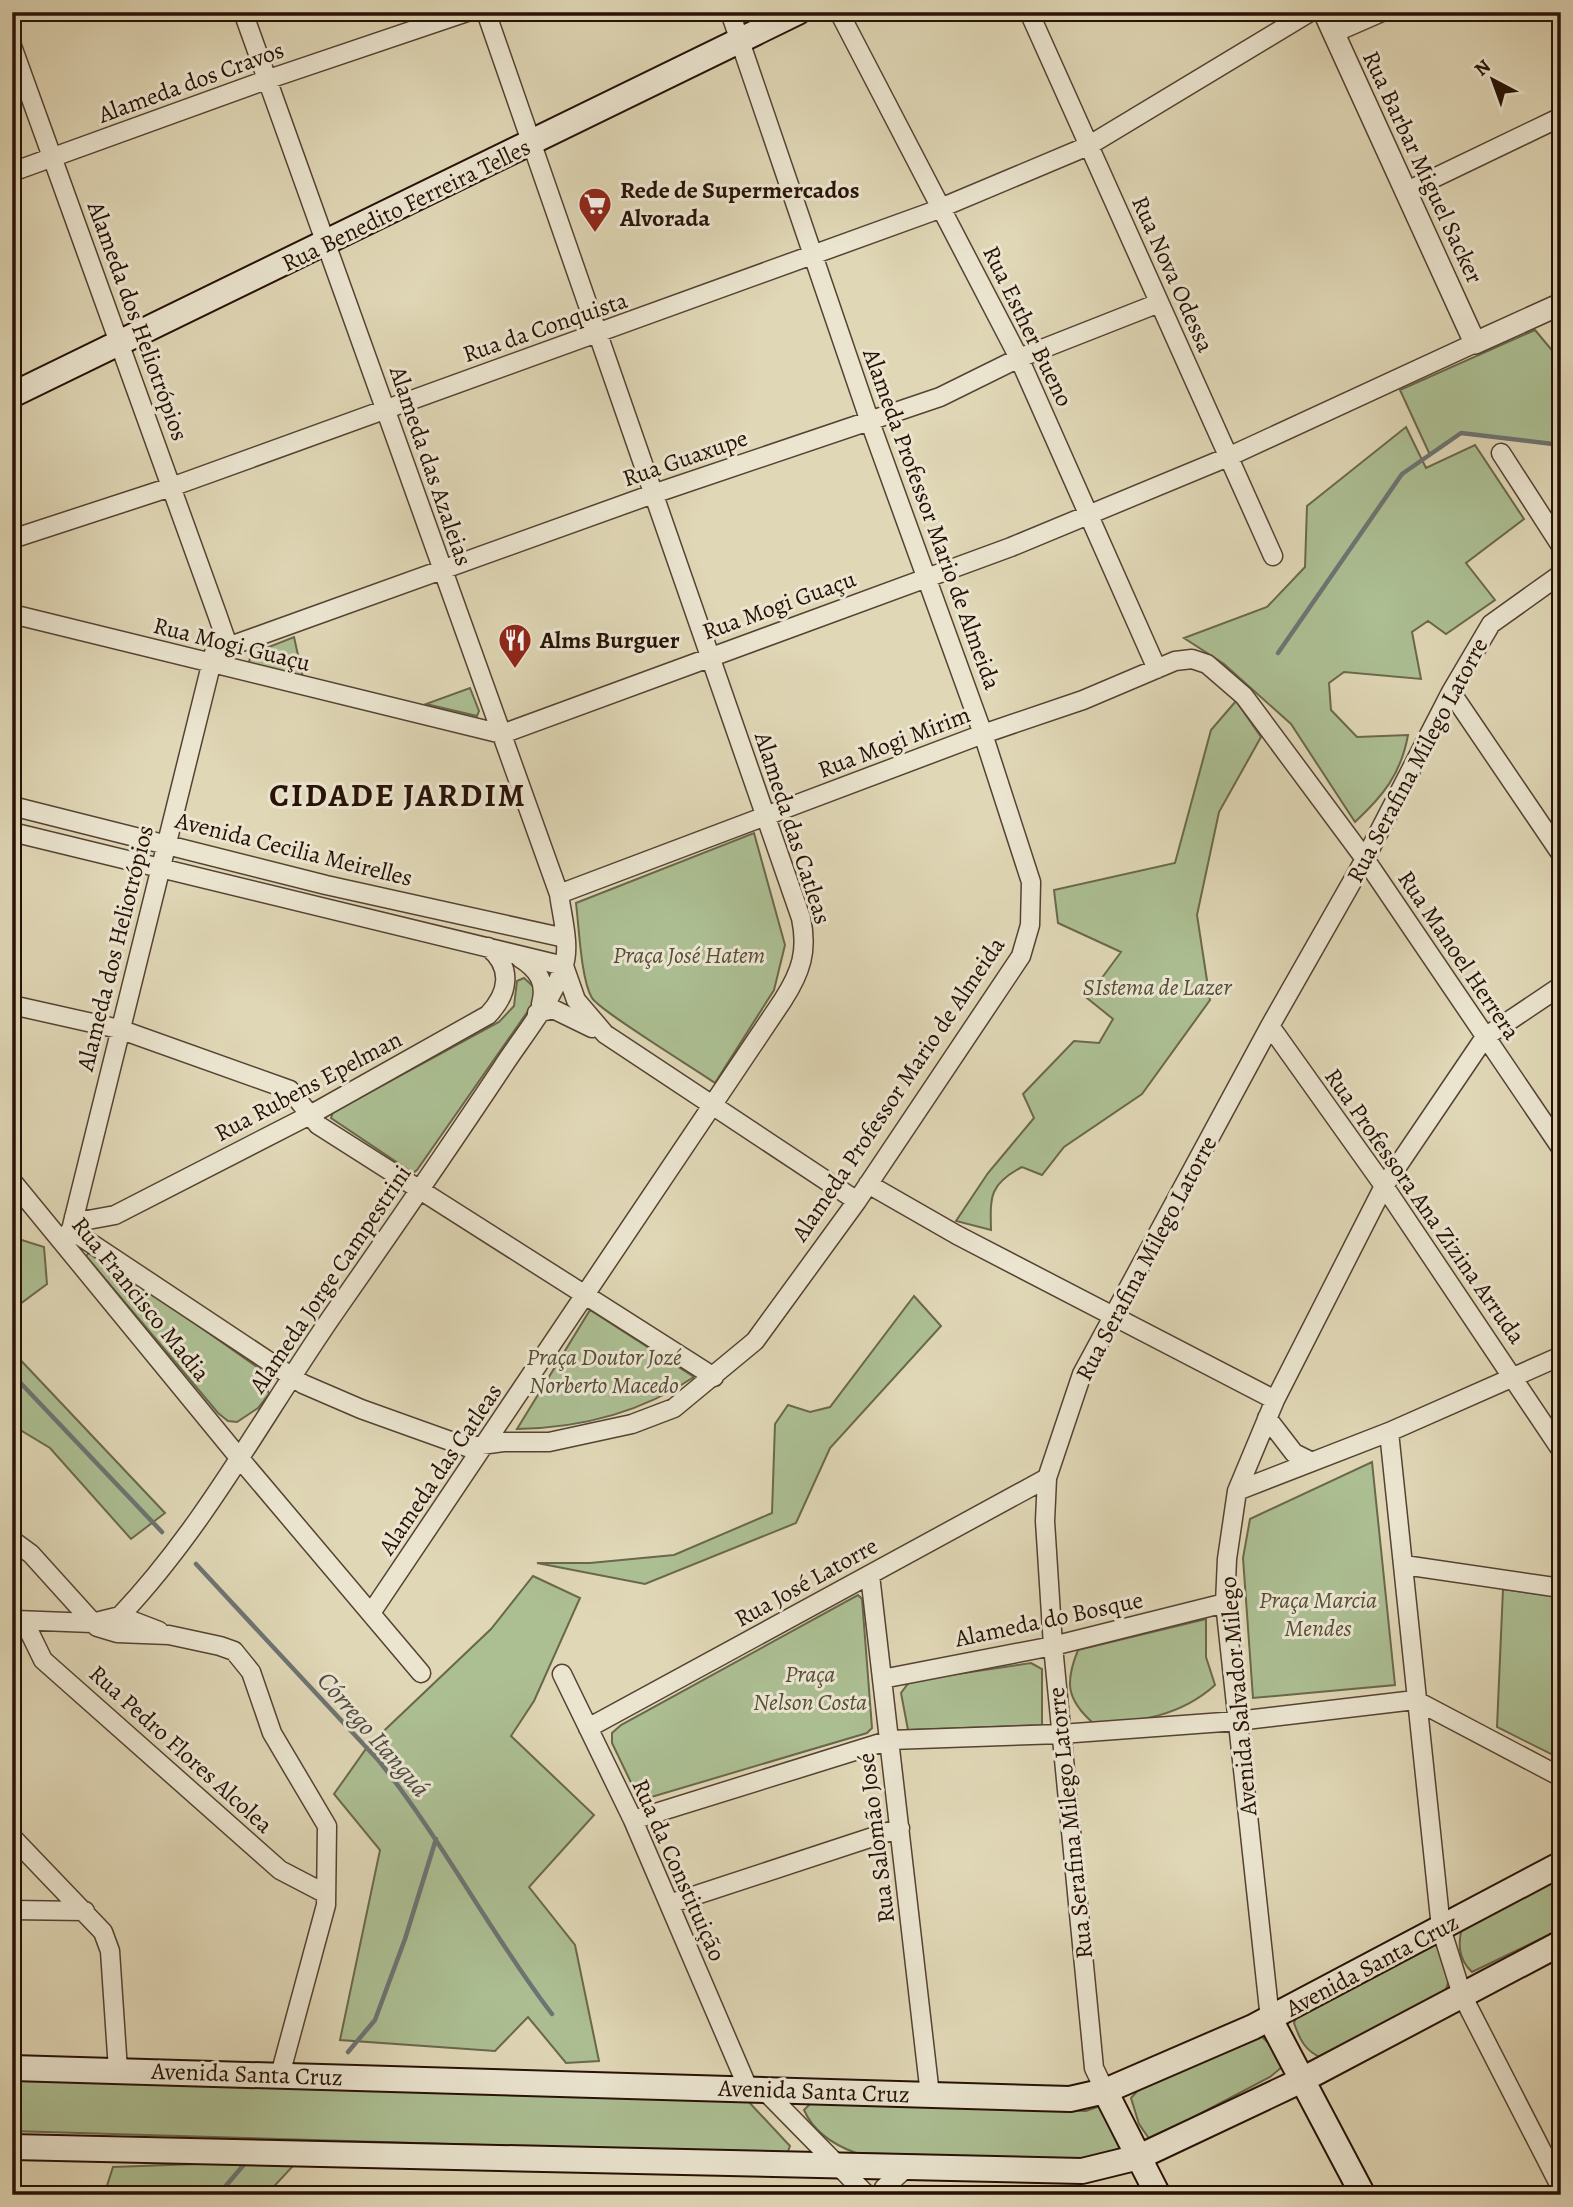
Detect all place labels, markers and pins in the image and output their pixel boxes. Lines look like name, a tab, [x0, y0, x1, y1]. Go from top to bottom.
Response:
place label: Rede de Supermercados Alvorada	[619, 174, 860, 234]
supermarket icon: Rede de Supermercados Alvorada	[576, 185, 614, 234]
restaurant icon: Alms Burguer	[496, 621, 534, 670]
place label: Alms Burguer	[539, 624, 680, 656]

